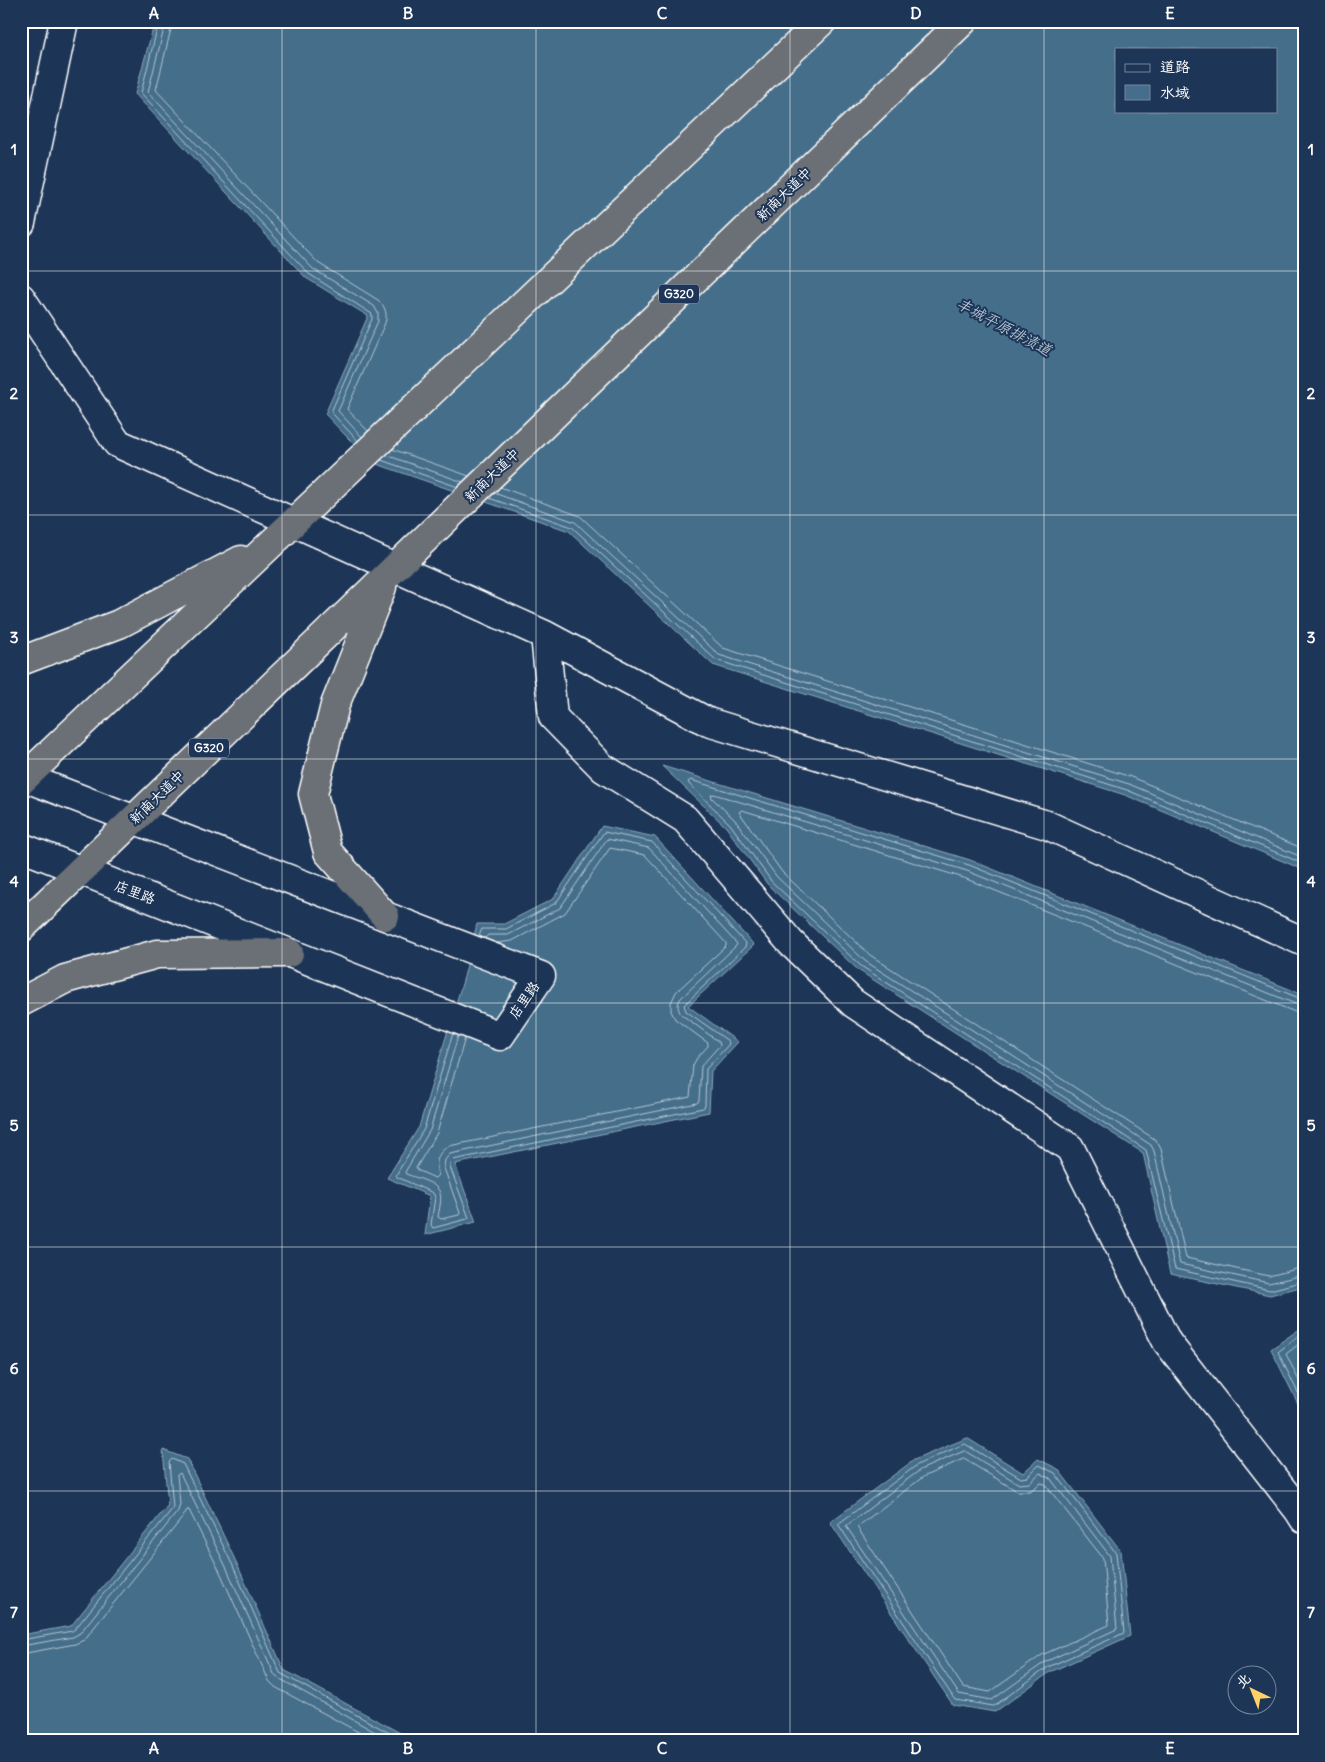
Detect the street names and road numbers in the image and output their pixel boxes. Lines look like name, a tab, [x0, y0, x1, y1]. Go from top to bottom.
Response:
street label: 新南大道中	[753, 163, 815, 225]
road number: G320	[659, 284, 699, 304]
street label: 新南大道中	[461, 444, 523, 506]
road number: G320	[189, 738, 229, 758]
street label: 新南大道中	[126, 766, 188, 828]
street label: 店里路	[112, 876, 158, 908]
street label: 店里路	[505, 978, 543, 1022]

